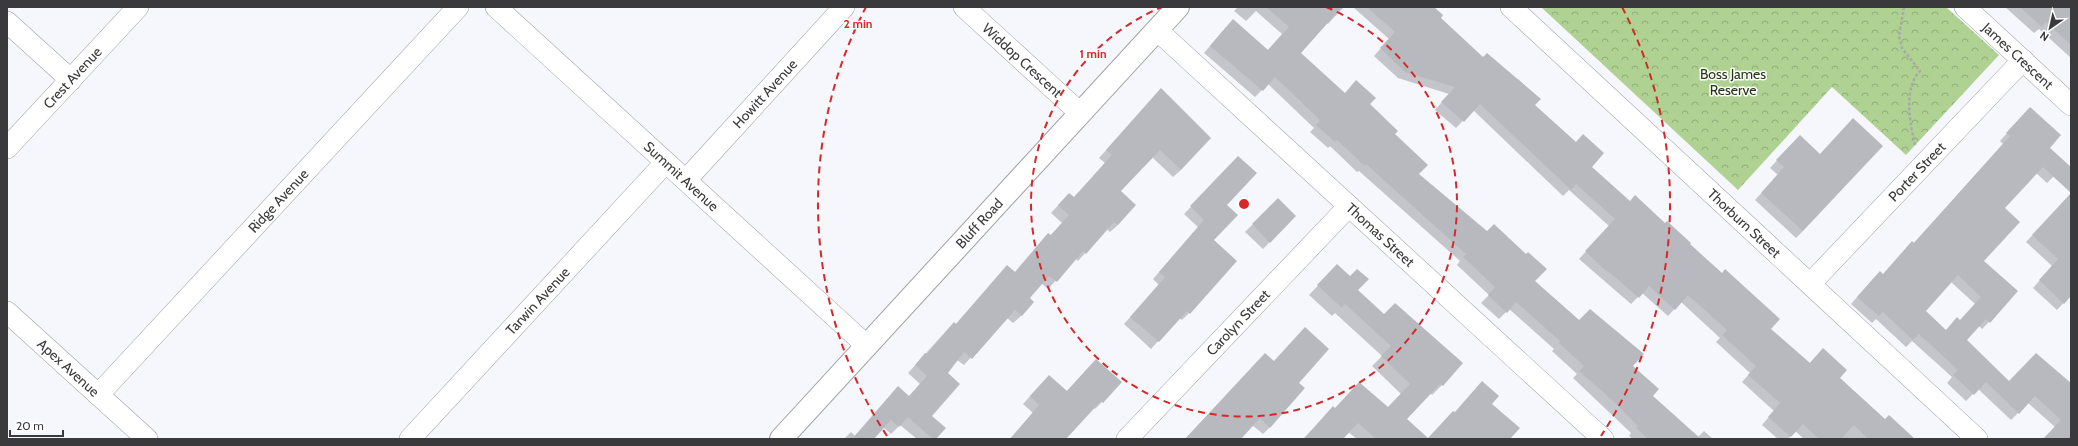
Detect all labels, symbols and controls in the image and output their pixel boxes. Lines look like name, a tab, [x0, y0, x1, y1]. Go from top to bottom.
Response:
north arrow	[2030, 8, 2070, 48]
text: 2 min	[844, 16, 872, 31]
street label: James Crescent	[1978, 18, 2057, 93]
street label: Widdop Crescent	[979, 19, 1066, 102]
text: N	[2037, 28, 2052, 44]
street label: Crest Avenue	[39, 43, 105, 112]
text: 1 min	[1079, 46, 1107, 61]
street label: Howitt Avenue	[729, 55, 801, 132]
park label: Boss James Reserve	[1700, 65, 1766, 99]
street label: Summit Avenue	[640, 138, 723, 215]
street label: Porter Street	[1884, 138, 1950, 205]
street label: Ridge Avenue	[244, 165, 312, 236]
street label: Thorburn Street	[1704, 185, 1785, 262]
street label: Bluff Road	[952, 194, 1007, 252]
centre of rings	[1237, 197, 1251, 211]
street label: Thomas Street	[1342, 199, 1419, 271]
street label: Tarwin Avenue	[502, 263, 574, 339]
street label: Carolyn Street	[1202, 285, 1274, 359]
street label: Apex Avenue	[34, 335, 103, 401]
scale bar	[10, 412, 63, 438]
text: 20 m	[16, 418, 44, 433]

